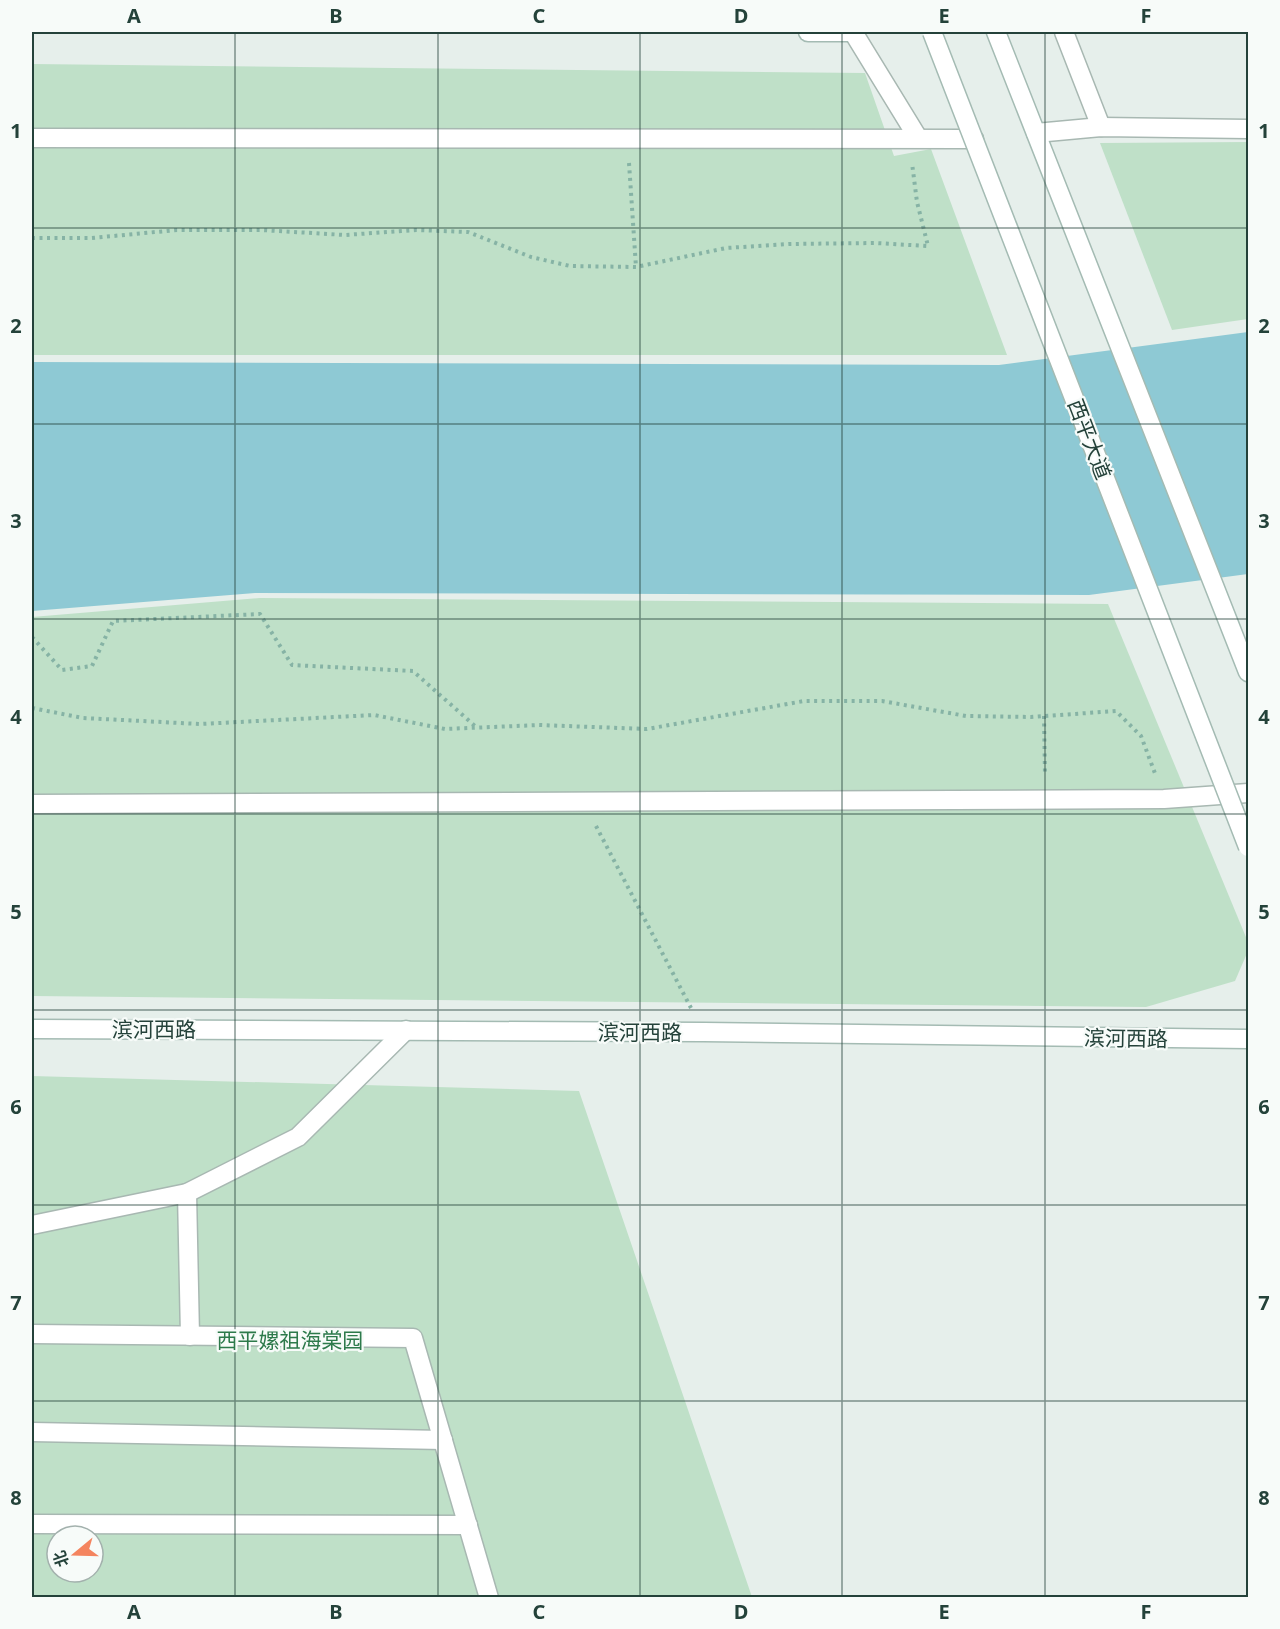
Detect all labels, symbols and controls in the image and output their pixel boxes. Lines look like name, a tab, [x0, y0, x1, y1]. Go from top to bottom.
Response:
text: A	[127, 2, 141, 29]
text: B	[329, 2, 343, 29]
text: C	[533, 2, 546, 29]
text: D	[734, 2, 748, 29]
text: E	[938, 2, 950, 29]
text: F	[1141, 2, 1151, 29]
text: 1	[10, 117, 22, 144]
text: 1	[1258, 117, 1270, 144]
text: 2	[10, 312, 22, 339]
text: 2	[1258, 312, 1270, 339]
street label: 西平大道	[1062, 395, 1118, 483]
text: 3	[10, 507, 22, 534]
text: 3	[1258, 507, 1270, 534]
text: 4	[10, 703, 22, 730]
text: 4	[1258, 703, 1270, 730]
text: 5	[10, 898, 22, 925]
text: 5	[1258, 898, 1270, 925]
street label: 滨河西路	[112, 1015, 196, 1043]
street label: 滨河西路	[598, 1018, 682, 1046]
street label: 滨河西路	[1084, 1023, 1168, 1053]
text: 6	[10, 1093, 22, 1120]
text: 6	[1258, 1093, 1270, 1120]
text: 7	[10, 1289, 22, 1316]
text: 7	[1258, 1289, 1270, 1316]
park label: 西平嫘祖海棠园	[217, 1326, 364, 1354]
text: 8	[10, 1484, 22, 1511]
text: 8	[1258, 1484, 1270, 1511]
north arrow	[45, 1524, 105, 1584]
text: 北	[48, 1548, 74, 1570]
text: A	[127, 1598, 141, 1625]
text: B	[329, 1598, 343, 1625]
text: C	[533, 1598, 546, 1625]
text: D	[734, 1598, 748, 1625]
text: E	[938, 1598, 950, 1625]
text: F	[1141, 1598, 1151, 1625]

